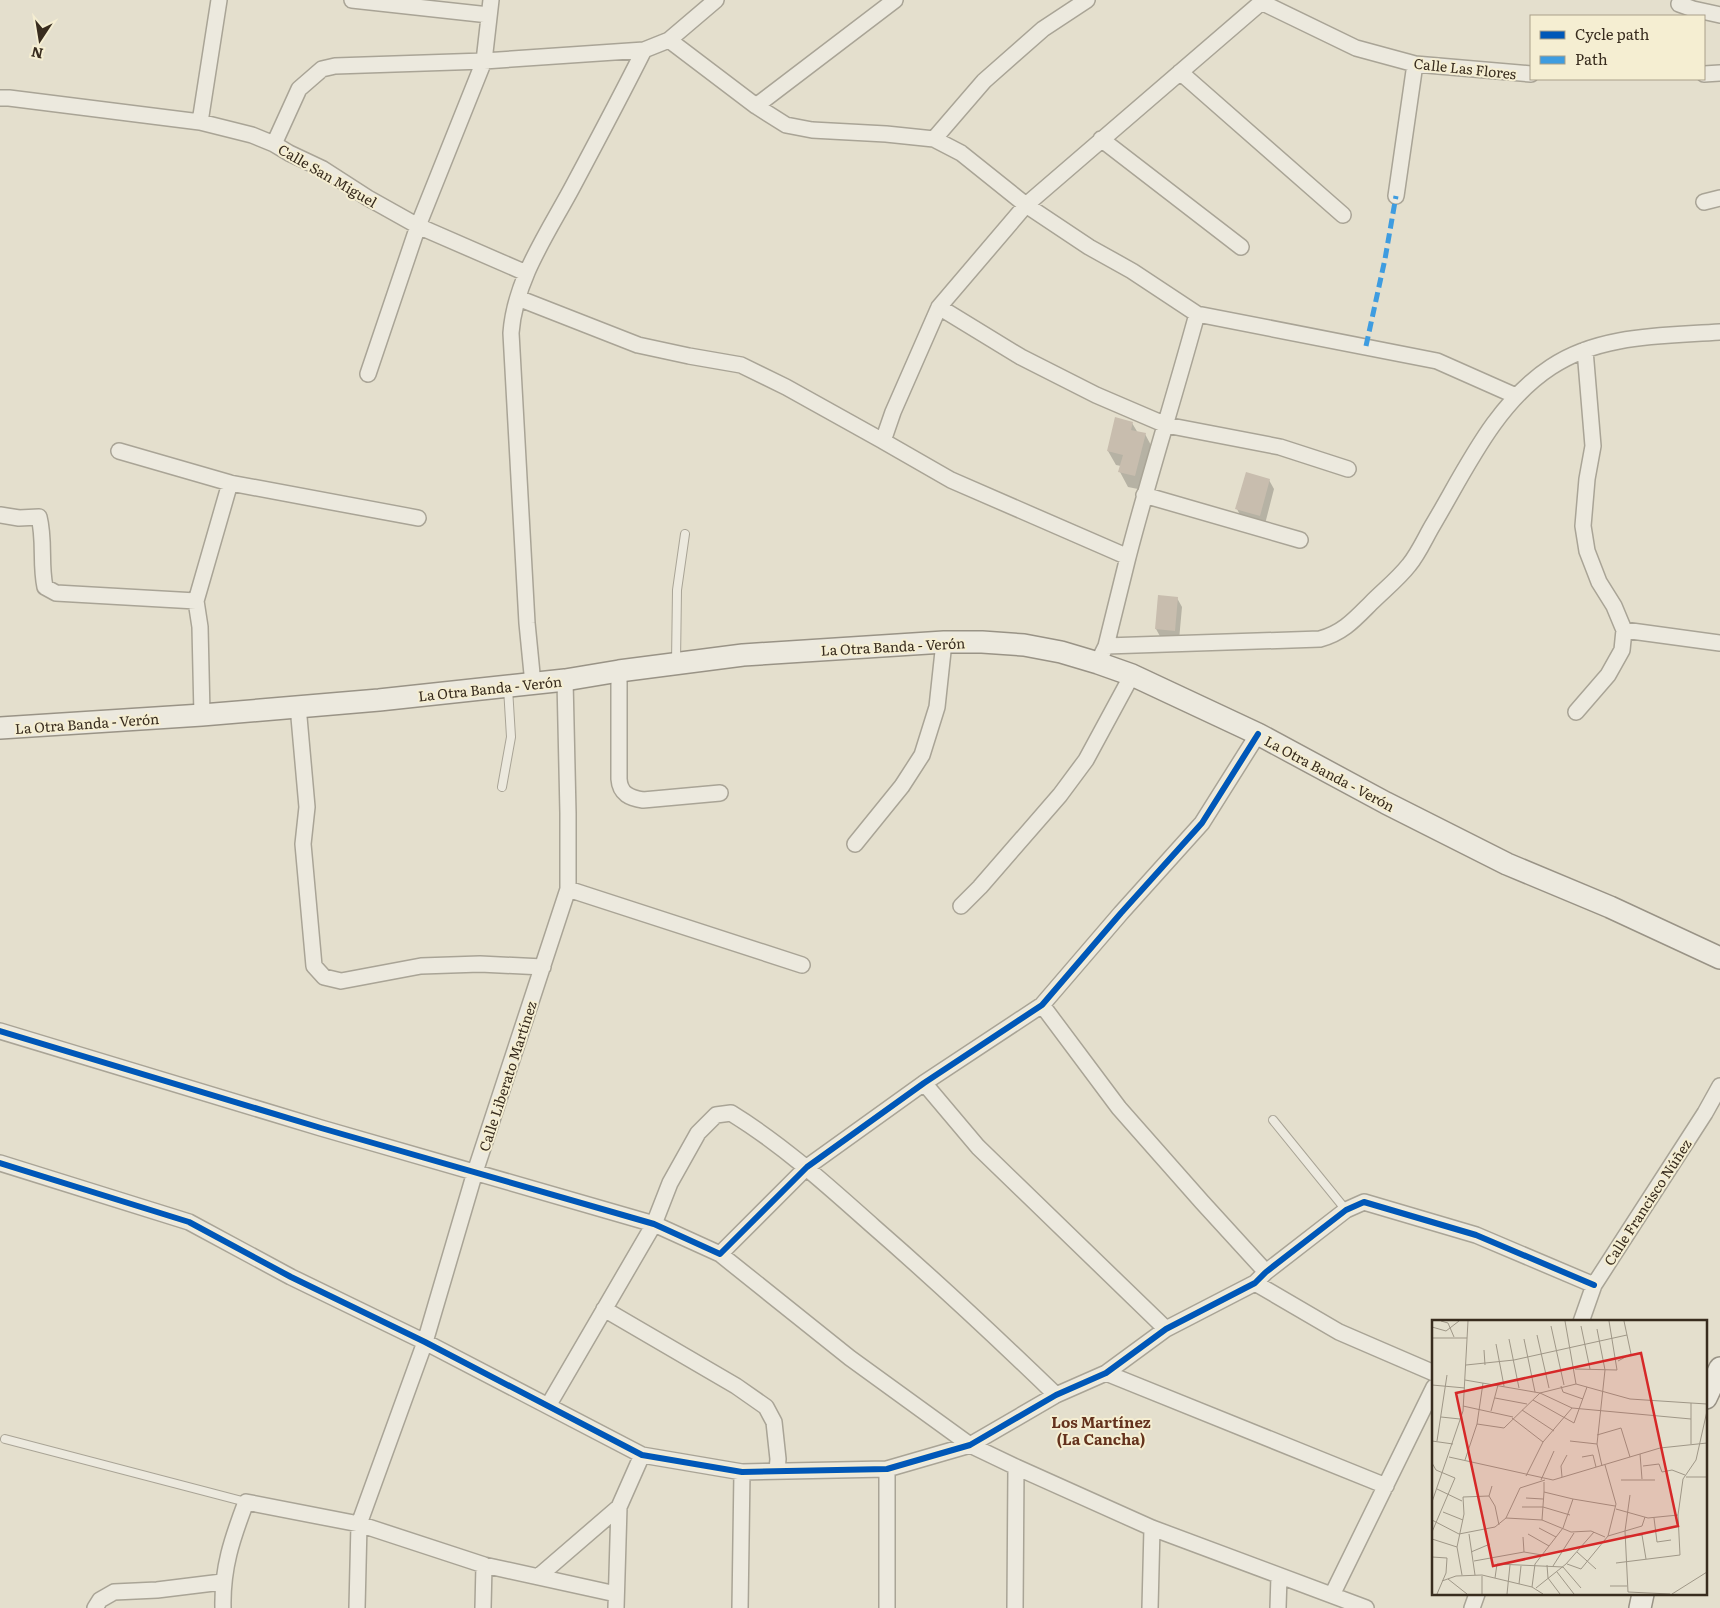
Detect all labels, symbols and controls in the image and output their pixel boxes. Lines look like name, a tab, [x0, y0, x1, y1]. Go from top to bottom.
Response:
north arrow	[15, 15, 65, 65]
legend	[1530, 15, 1705, 80]
text: Cycle path	[1575, 22, 1650, 45]
text: N	[29, 43, 45, 65]
text: Path	[1575, 47, 1608, 70]
street label: Calle Las Flores	[1413, 53, 1517, 83]
street label: Calle San Miguel	[275, 139, 381, 212]
street label: La Otra Banda - Verón	[820, 632, 966, 660]
street label: La Otra Banda - Verón	[417, 670, 563, 706]
street label: La Otra Banda - Verón	[14, 708, 160, 738]
street label: La Otra Banda - Verón	[1261, 730, 1399, 816]
street label: Calle Liberato Martínez	[473, 998, 541, 1154]
street label: Calle Francisco Núñez	[1599, 1135, 1696, 1269]
inset map	[1432, 1320, 1708, 1596]
district label: Los Martínez (La Cancha)	[1051, 1410, 1151, 1450]

